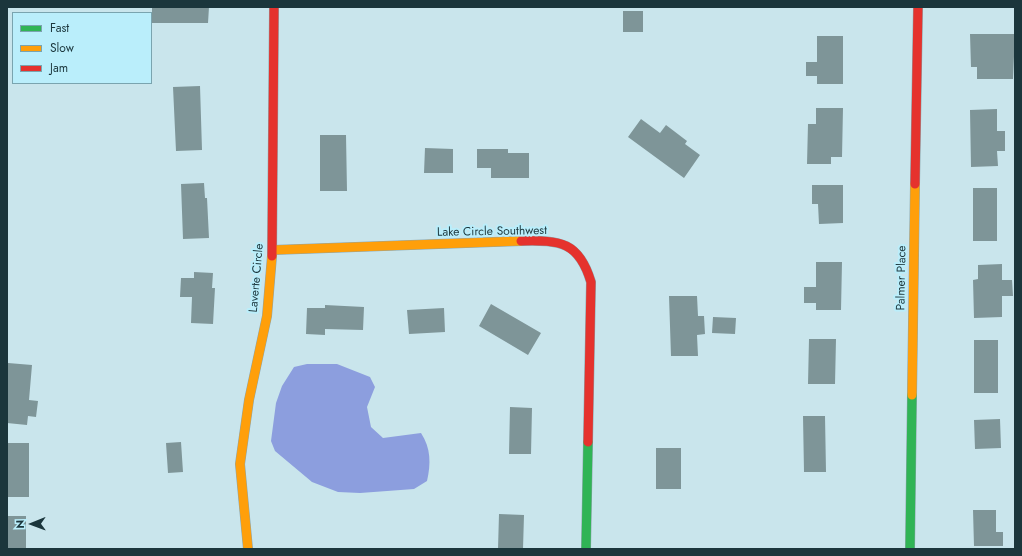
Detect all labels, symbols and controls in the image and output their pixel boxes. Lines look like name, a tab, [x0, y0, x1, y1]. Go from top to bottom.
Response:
legend	[12, 12, 152, 84]
text: Fast	[50, 19, 69, 37]
text: Slow	[50, 39, 74, 57]
text: Jam	[50, 59, 68, 77]
street label: Lake Circle Southwest	[437, 224, 547, 240]
street label: Laverte Circle	[247, 243, 267, 313]
street label: Palmer Place	[894, 245, 910, 311]
north arrow	[12, 504, 52, 544]
text: N	[12, 520, 28, 529]

